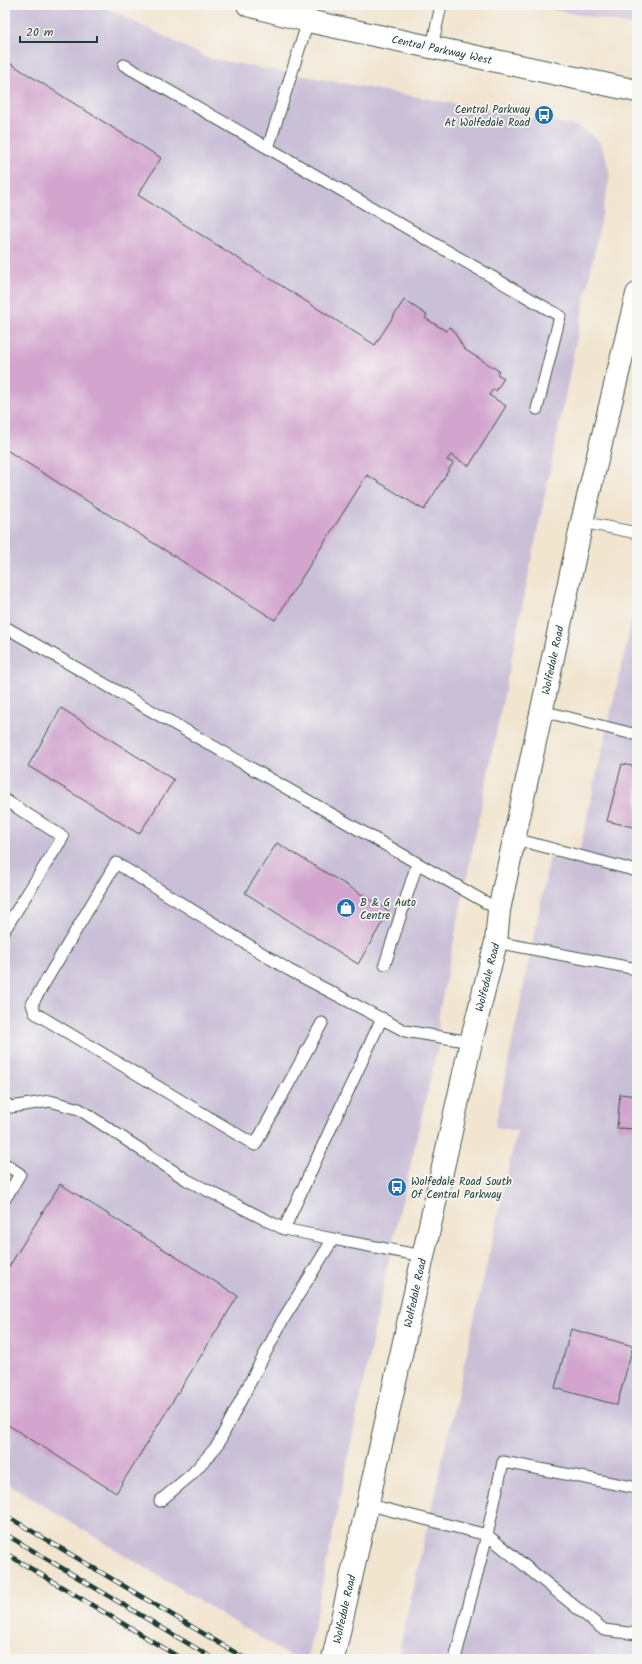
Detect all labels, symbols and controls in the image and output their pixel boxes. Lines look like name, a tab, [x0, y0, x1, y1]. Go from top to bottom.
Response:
scale bar	[20, 18, 97, 44]
text: 20 m	[26, 23, 54, 42]
street label: Central Parkway West	[390, 31, 494, 70]
place label: Central Parkway At Wolfedale Road	[445, 101, 531, 132]
bus stop icon: Central Parkway At Wolfedale Road	[533, 104, 555, 126]
street label: Wolfedale Road	[537, 624, 570, 697]
place label: B & G Auto Centre	[360, 894, 416, 925]
shop icon: B & G Auto Centre	[335, 897, 357, 919]
street label: Wolfedale Road	[471, 941, 506, 1014]
place label: Wolfedale Road South Of Central Parkway	[411, 1173, 512, 1204]
bus stop icon: Wolfedale Road South Of Central Parkway	[386, 1176, 408, 1198]
street label: Wolfedale Road	[399, 1257, 432, 1329]
street label: Wolfedale Road	[329, 1573, 362, 1646]

